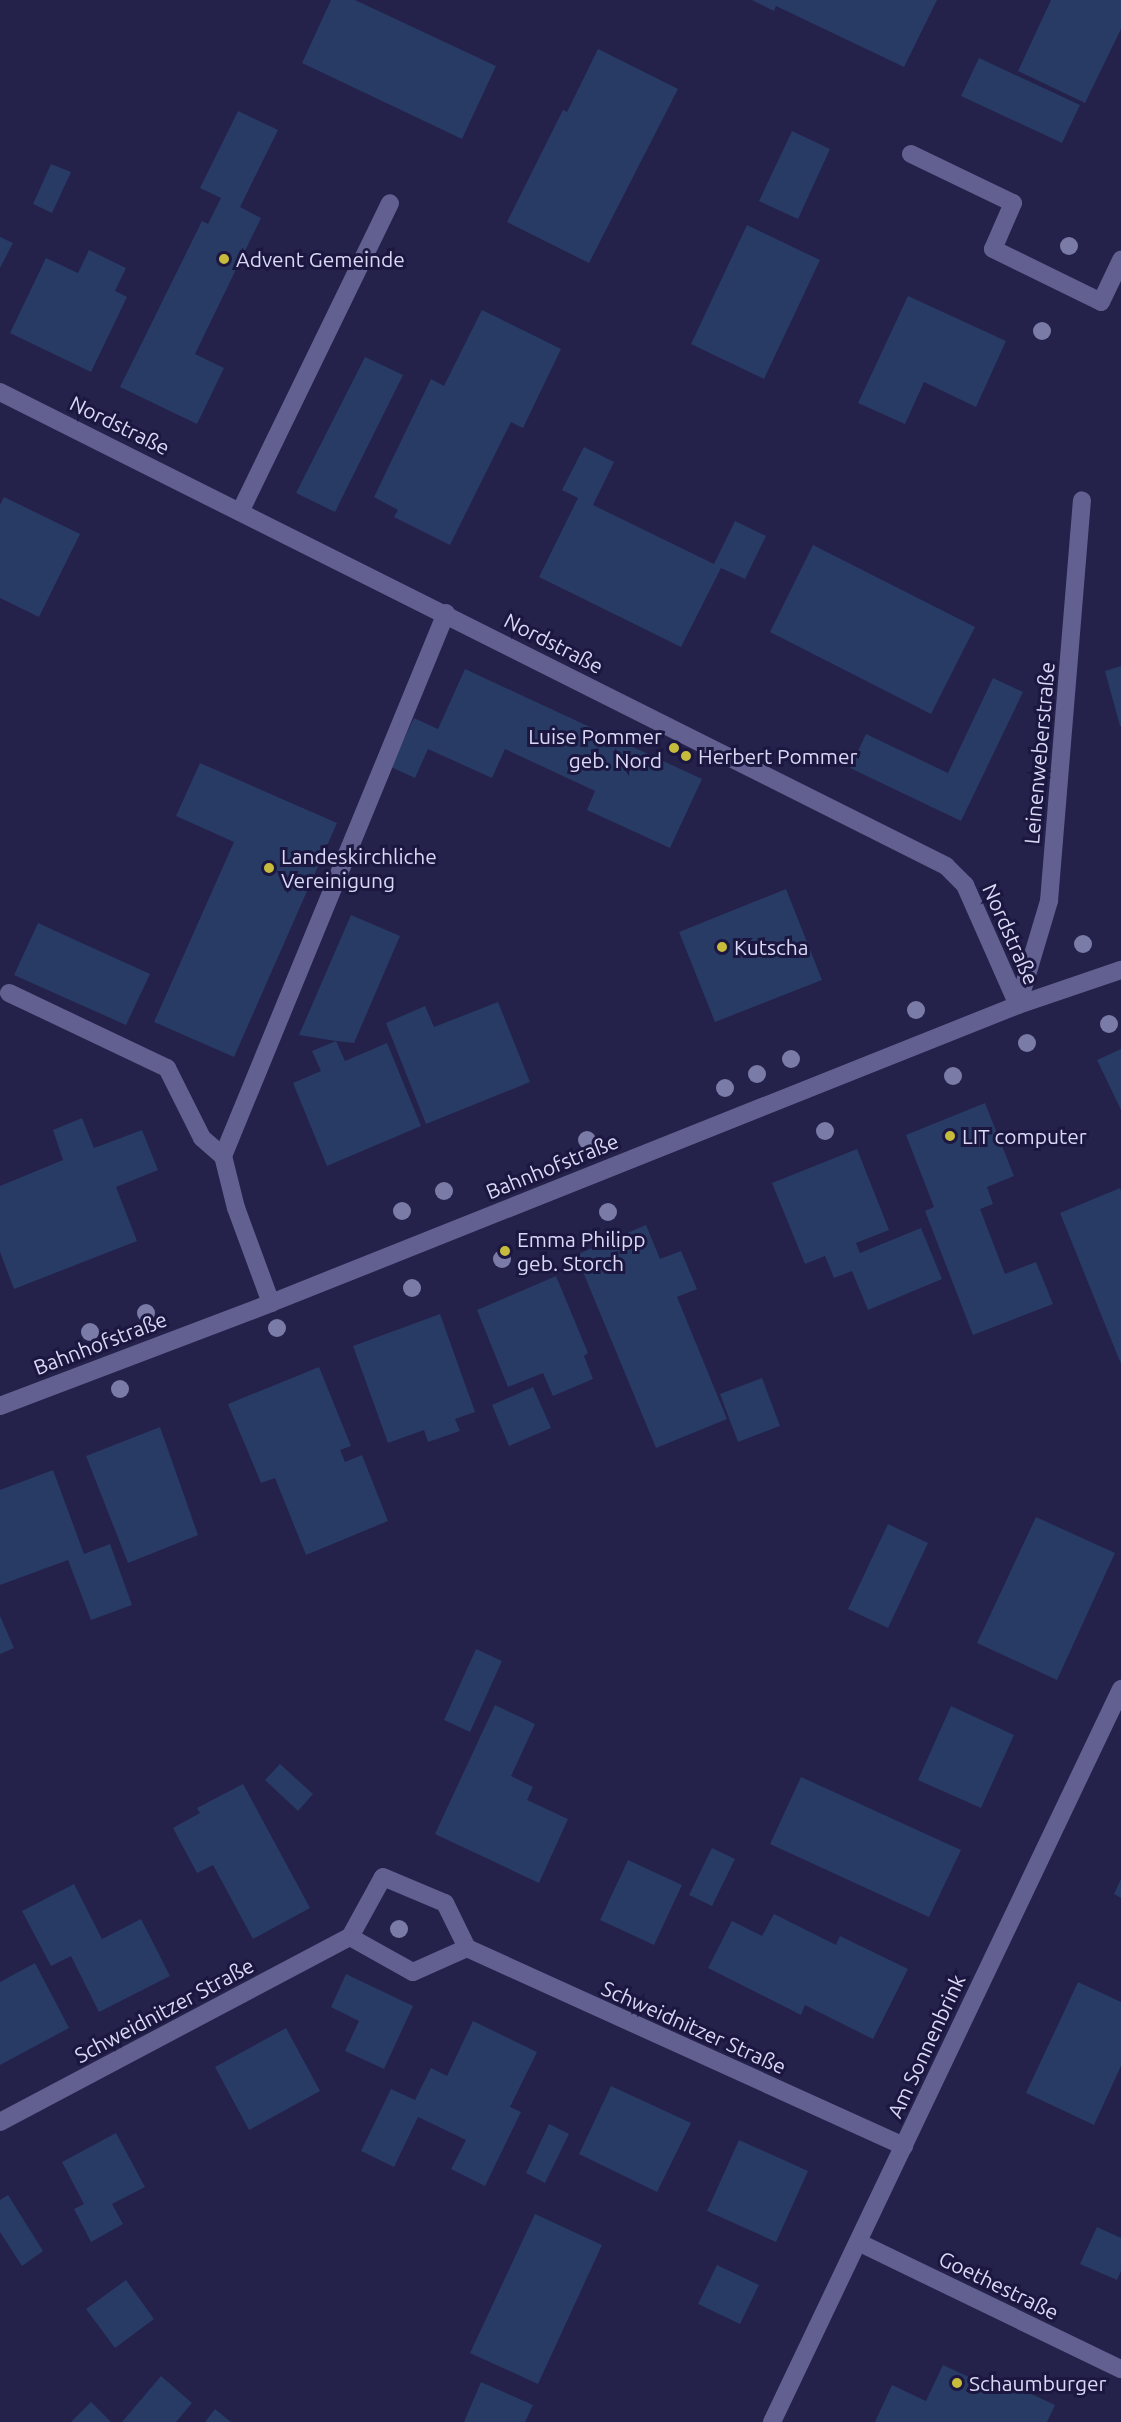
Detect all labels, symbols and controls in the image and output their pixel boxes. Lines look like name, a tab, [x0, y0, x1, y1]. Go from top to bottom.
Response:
place label: Advent Gemeinde	[236, 246, 405, 272]
marker: Advent Gemeinde	[217, 252, 231, 266]
street label: Nordstraße	[66, 390, 174, 460]
street label: Nordstraße	[500, 607, 608, 679]
street label: Leinenweberstraße	[1018, 661, 1060, 845]
place label: Luise Pommer geb. Nord	[528, 723, 662, 773]
marker: Luise Pommer geb. Nord	[667, 741, 681, 755]
place label: Herbert Pommer	[698, 743, 857, 769]
marker: Herbert Pommer	[679, 749, 693, 763]
place label: Landeskirchliche Vereinigung	[281, 843, 437, 893]
marker: Landeskirchliche Vereinigung	[262, 861, 276, 875]
street label: Nordstraße	[978, 880, 1044, 988]
place label: Kutscha	[734, 934, 809, 960]
marker: Kutscha	[715, 940, 729, 954]
place label: LIT computer	[962, 1123, 1087, 1149]
street label: Bahnhofstraße	[482, 1128, 622, 1204]
marker: LIT computer	[943, 1129, 957, 1143]
place label: Emma Philipp geb. Storch	[517, 1226, 645, 1276]
marker: Emma Philipp geb. Storch	[498, 1244, 512, 1258]
street label: Bahnhofstraße	[30, 1306, 170, 1380]
street label: Schweidnitzer Straße	[70, 1952, 258, 2068]
street label: Am Sonnenbrink	[882, 1970, 970, 2122]
street label: Schweidnitzer Straße	[598, 1975, 790, 2079]
street label: Goethestraße	[935, 2245, 1063, 2325]
place label: Schaumburger	[969, 2370, 1107, 2396]
marker: Schaumburger	[950, 2376, 964, 2390]

